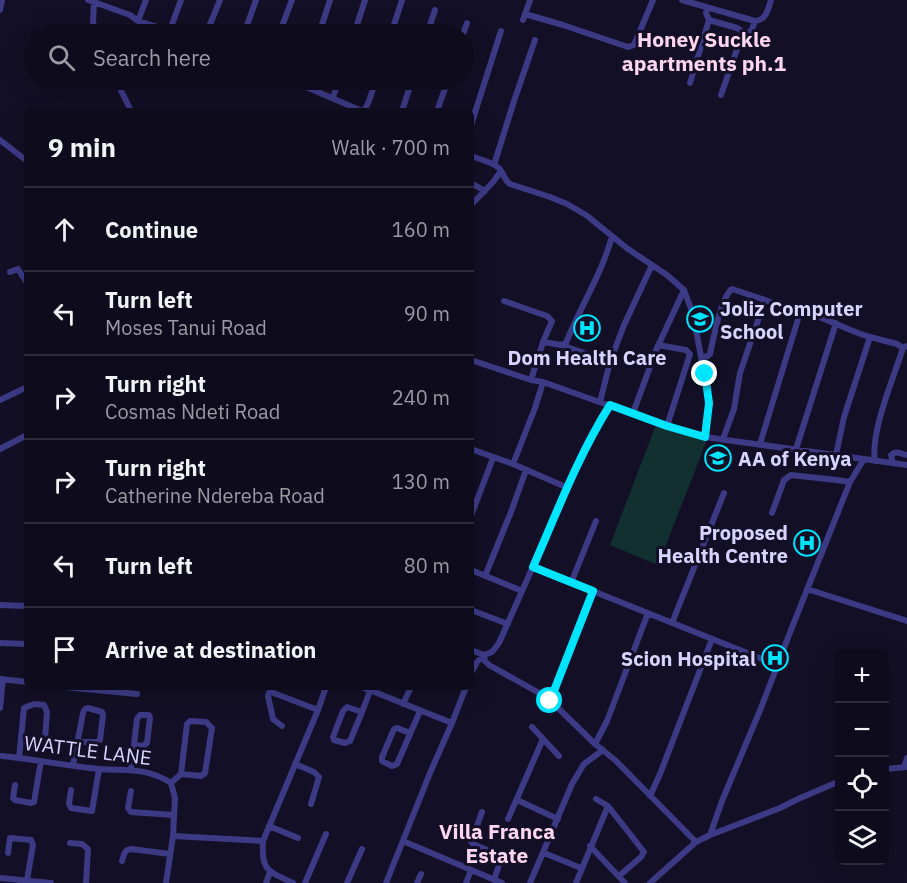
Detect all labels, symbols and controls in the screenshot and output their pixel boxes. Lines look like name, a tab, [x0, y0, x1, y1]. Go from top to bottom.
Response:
search box	[24, 24, 474, 90]
district label: Honey Suckle apartments ph.1	[622, 25, 787, 77]
icon: search	[45, 41, 78, 74]
text: Search here	[93, 43, 211, 72]
text: 9 min	[48, 130, 116, 164]
text: Walk · 700 m	[332, 134, 450, 161]
icon: ahead	[48, 213, 81, 246]
text: Continue	[105, 215, 198, 244]
text: 160 m	[392, 216, 450, 243]
text: Turn left	[105, 285, 193, 314]
place label: Joliz Computer School	[720, 295, 862, 345]
icon: left	[48, 297, 81, 330]
text: 90 m	[404, 300, 450, 327]
school or university icon: Joliz Computer School	[685, 304, 715, 334]
hospital icon: Dom Health Care	[572, 313, 602, 343]
text: Moses Tanui Road	[105, 314, 267, 341]
place label: Dom Health Care	[508, 344, 666, 371]
route end	[691, 360, 717, 386]
text: Turn right	[105, 369, 206, 398]
icon: right	[48, 381, 81, 414]
text: 240 m	[392, 384, 450, 411]
text: Cosmas Ndeti Road	[105, 398, 280, 425]
school or university icon: AA of Kenya	[703, 443, 733, 473]
place label: AA of Kenya	[738, 445, 852, 472]
text: Turn right	[105, 453, 206, 482]
icon: right	[48, 465, 81, 498]
text: 130 m	[392, 468, 450, 495]
text: Catherine Ndereba Road	[105, 482, 325, 509]
place label: Proposed Health Centre	[658, 519, 788, 569]
hospital icon: Proposed Health Centre	[792, 528, 822, 558]
icon: left	[48, 549, 81, 582]
text: Turn left	[105, 551, 193, 580]
text: 80 m	[404, 552, 450, 579]
icon: arrive	[48, 633, 81, 666]
text: Arrive at destination	[105, 635, 316, 664]
hospital icon: Scion Hospital	[760, 643, 790, 673]
place label: Scion Hospital	[621, 645, 756, 672]
map controls	[835, 649, 889, 865]
button: +	[835, 649, 889, 703]
route start	[536, 687, 562, 713]
button: −	[835, 703, 889, 757]
street label: WATTLE LANE	[23, 729, 153, 771]
button: locate	[835, 757, 889, 811]
button: layers	[835, 811, 889, 865]
district label: Villa Franca Estate	[439, 817, 555, 869]

